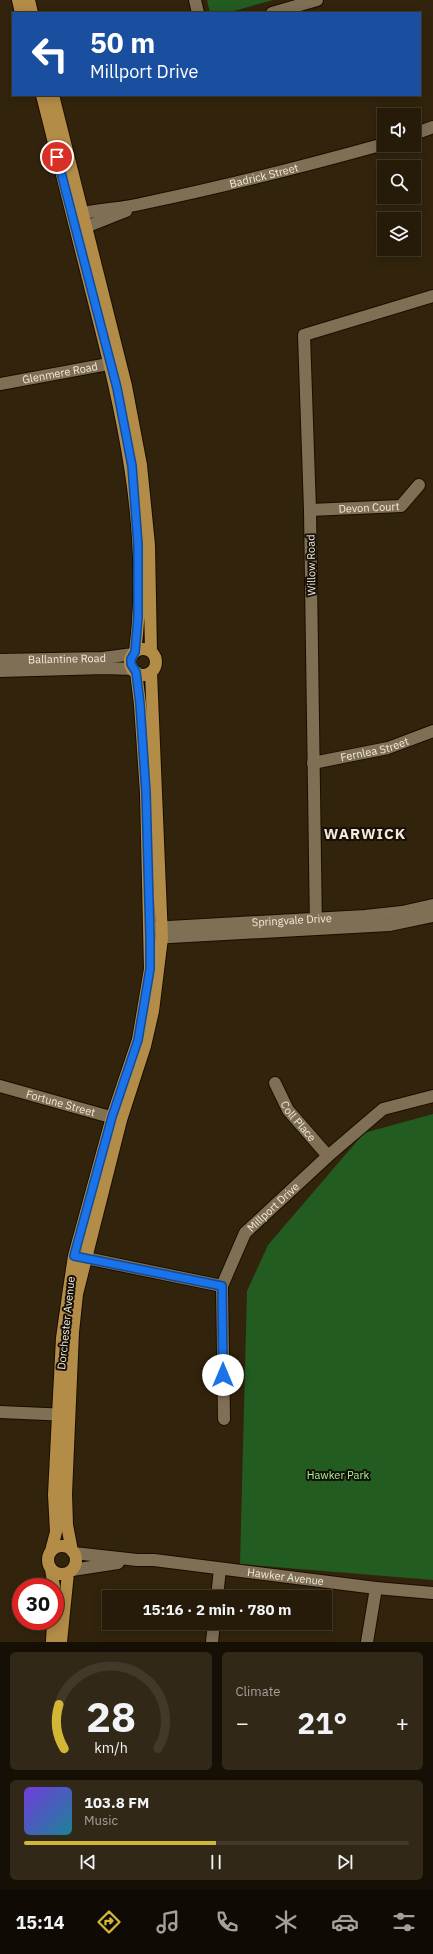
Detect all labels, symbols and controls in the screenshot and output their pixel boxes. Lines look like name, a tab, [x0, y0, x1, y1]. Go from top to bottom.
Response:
text: 50 m	[90, 24, 155, 61]
icon: left	[24, 28, 76, 80]
text: Millport Drive	[90, 60, 198, 83]
map controls	[377, 108, 421, 256]
button: sound	[377, 108, 421, 152]
pin	[40, 140, 74, 174]
icon: arrive	[46, 146, 68, 168]
street label: Badrick Street	[228, 160, 300, 191]
button: search	[377, 160, 421, 204]
button: layers	[377, 212, 421, 256]
street label: Glenmere Road	[21, 359, 99, 387]
street label: Devon Court	[338, 499, 400, 516]
street label: Willow Road	[303, 534, 319, 596]
street label: Ballantine Road	[28, 651, 106, 666]
street label: Fernlea Street	[339, 734, 411, 764]
district label: WARWICK	[324, 824, 406, 843]
street label: Springvale Drive	[251, 911, 332, 929]
street label: Fortune Street	[24, 1087, 97, 1119]
street label: Coll Place	[278, 1099, 319, 1144]
street label: Millport Drive	[244, 1179, 302, 1235]
street label: Dorchester Avenue	[54, 1276, 78, 1370]
position arrow	[202, 1354, 244, 1396]
park label: Hawker Park	[307, 1468, 370, 1482]
street label: Hawker Avenue	[246, 1565, 325, 1588]
speed limit sign: 30	[12, 1578, 64, 1630]
text: 15:16 · 2 min · 780 m	[143, 1600, 291, 1619]
text: Climate	[236, 1683, 280, 1700]
text: 28	[86, 1689, 136, 1743]
text: 21°	[297, 1703, 347, 1742]
text: −	[236, 1708, 249, 1737]
text: +	[396, 1708, 409, 1737]
text: km/h	[94, 1738, 128, 1757]
text: 103.8 FM	[84, 1793, 149, 1812]
text: Music	[84, 1812, 118, 1829]
icon: previous	[77, 1851, 99, 1873]
icon: pause	[205, 1851, 227, 1873]
icon: next	[334, 1851, 356, 1873]
icon: directions	[95, 1908, 123, 1936]
icon: music	[154, 1908, 182, 1936]
icon: phone	[213, 1908, 241, 1936]
icon: climate	[272, 1908, 300, 1936]
icon: car	[331, 1908, 359, 1936]
icon: filters	[390, 1908, 418, 1936]
text: 15:14	[15, 1911, 65, 1934]

